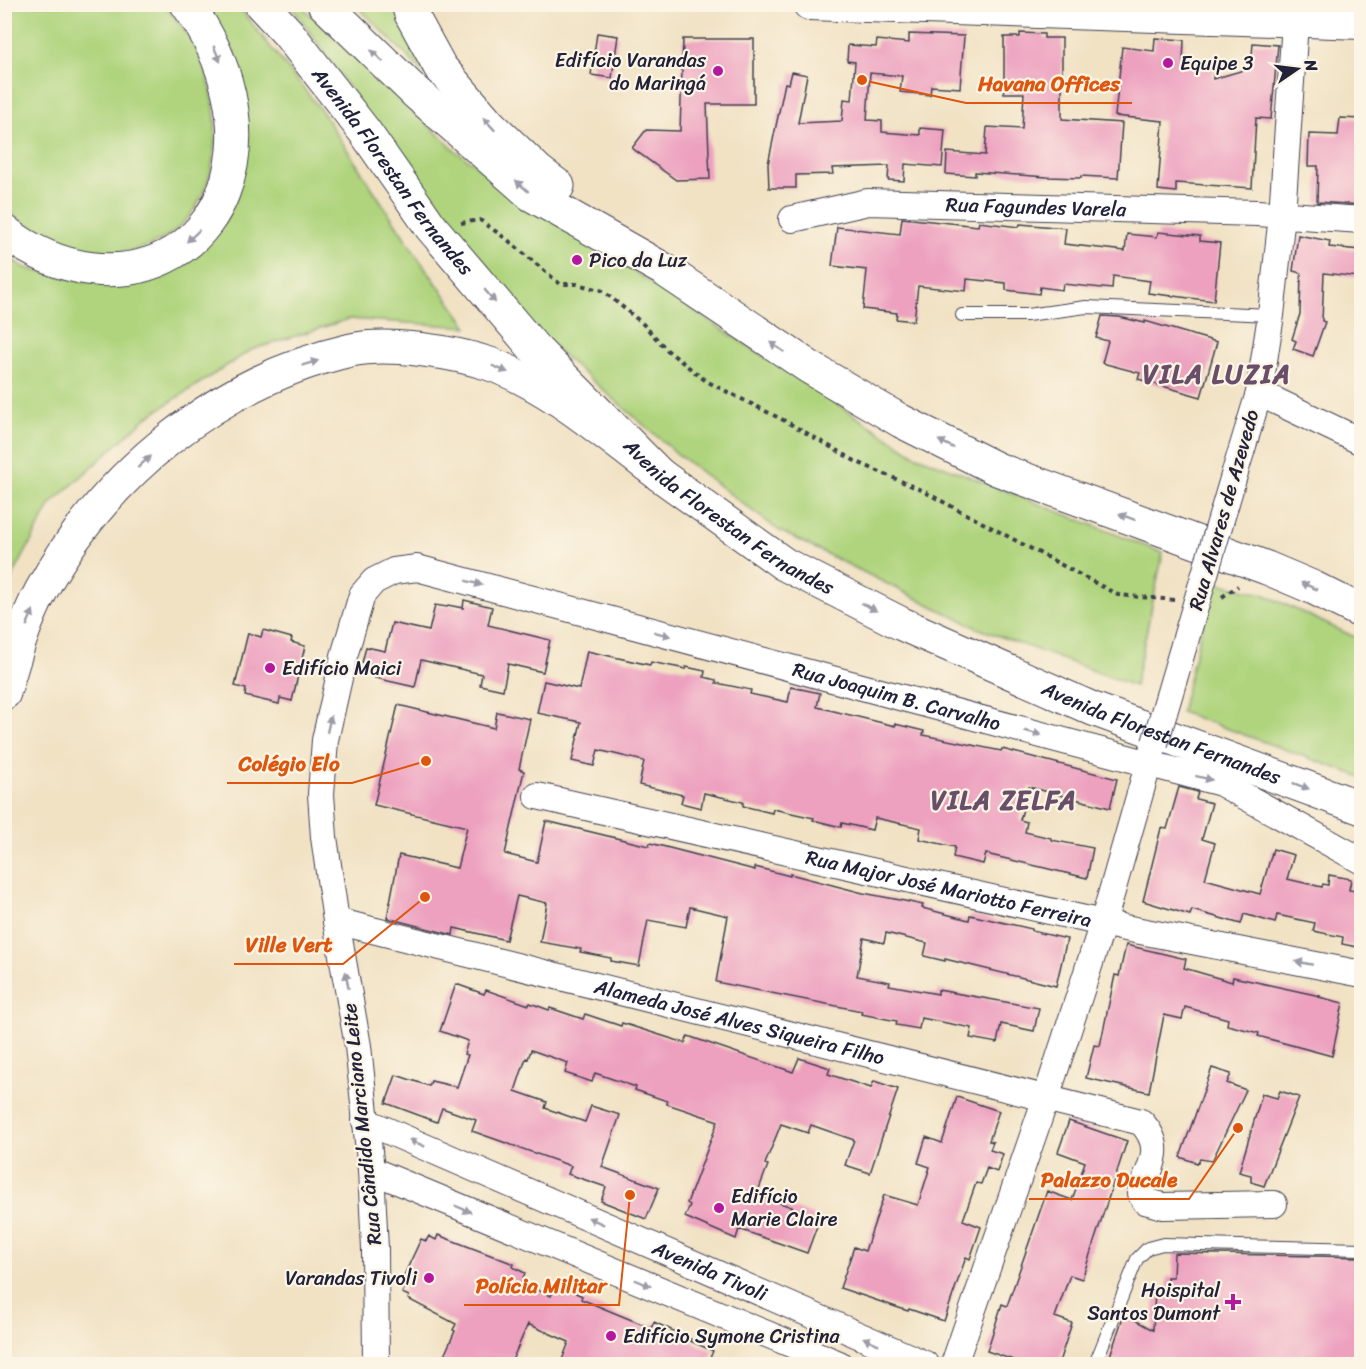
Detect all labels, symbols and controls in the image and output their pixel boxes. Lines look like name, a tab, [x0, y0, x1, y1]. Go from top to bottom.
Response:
north arrow	[1267, 39, 1327, 99]
place label: Edifício Varandas do Maringá	[555, 43, 707, 101]
one-way arrow	[212, 46, 221, 63]
place label: Equipe 3	[1180, 46, 1253, 81]
one-way arrow	[371, 49, 385, 63]
marker: Equipe 3	[1161, 56, 1175, 70]
text: N	[1295, 56, 1327, 75]
street label: Avenida Florestan Fernandes	[302, 58, 483, 284]
marker: Edifício Varandas do Maringá	[711, 64, 725, 78]
callout: Havana Offices	[966, 64, 1132, 103]
text: Havana Offices	[977, 65, 1121, 103]
one-way arrow	[483, 117, 497, 131]
one-way arrow	[515, 180, 530, 193]
street label: Rua Fagundes Varela	[945, 187, 1128, 227]
one-way arrow	[186, 229, 201, 243]
place label: Pico da Luz	[589, 243, 688, 278]
marker: Pico da Luz	[570, 253, 584, 267]
one-way arrow	[483, 288, 496, 303]
one-way arrow	[769, 341, 786, 352]
district label: VILA LUZIA	[1143, 351, 1291, 397]
one-way arrow	[301, 358, 319, 367]
one-way arrow	[491, 365, 509, 374]
street label: Rua Alvares de Azevedo	[1179, 405, 1269, 615]
street label: Avenida Florestan Fernandes	[614, 429, 841, 605]
one-way arrow	[938, 439, 955, 448]
one-way arrow	[136, 456, 151, 469]
one-way arrow	[1118, 511, 1136, 521]
one-way arrow	[465, 579, 483, 588]
one-way arrow	[1301, 581, 1318, 590]
one-way arrow	[860, 602, 877, 612]
one-way arrow	[25, 608, 35, 626]
one-way arrow	[653, 629, 671, 639]
place label: Edifício Maici	[282, 651, 402, 686]
street label: Rua Joaquim B. Carvalho	[789, 652, 1005, 741]
marker: Edifício Maici	[263, 661, 277, 675]
street label: Avenida Florestan Fernandes	[1035, 671, 1287, 794]
one-way arrow	[325, 715, 334, 734]
one-way arrow	[1024, 729, 1042, 739]
callout: Colégio Elo	[227, 744, 352, 783]
text: Colégio Elo	[237, 745, 340, 783]
one-way arrow	[1195, 774, 1213, 784]
district label: VILA ZELFA	[931, 777, 1077, 823]
one-way arrow	[1292, 781, 1310, 791]
street label: Rua Major José Mariotto Ferreira	[802, 839, 1095, 938]
callout: Ville Vert	[234, 925, 343, 964]
text: Ville Vert	[246, 926, 333, 964]
one-way arrow	[1294, 958, 1313, 967]
street label: Alameda José Alves Siqueira Filho	[590, 968, 888, 1075]
one-way arrow	[342, 970, 351, 989]
street label: Rua Cândido Marciano Leite	[332, 1001, 392, 1247]
one-way arrow	[408, 1138, 426, 1148]
callout: Palazzo Ducale	[1029, 1160, 1189, 1199]
text: Palazzo Ducale	[1041, 1161, 1178, 1199]
place label: Edifício Marie Claire	[731, 1179, 838, 1237]
marker: Edifício Marie Claire	[712, 1201, 726, 1215]
one-way arrow	[455, 1204, 473, 1214]
one-way arrow	[586, 1216, 604, 1226]
street label: Avenida Tivoli	[646, 1230, 773, 1311]
place label: Varandas Tivoli	[285, 1261, 417, 1296]
callout: Polícia Militar	[464, 1266, 619, 1305]
text: Polícia Militar	[476, 1267, 609, 1305]
marker: Varandas Tivoli	[422, 1271, 436, 1285]
place label: Hoispital Santos Dumont	[1087, 1273, 1221, 1331]
one-way arrow	[635, 1278, 653, 1288]
marker: Hoispital Santos Dumont	[1224, 1293, 1242, 1311]
place label: Edifício Symone Cristina	[623, 1319, 841, 1354]
marker: Edifício Symone Cristina	[604, 1329, 618, 1343]
one-way arrow	[862, 1336, 880, 1345]

